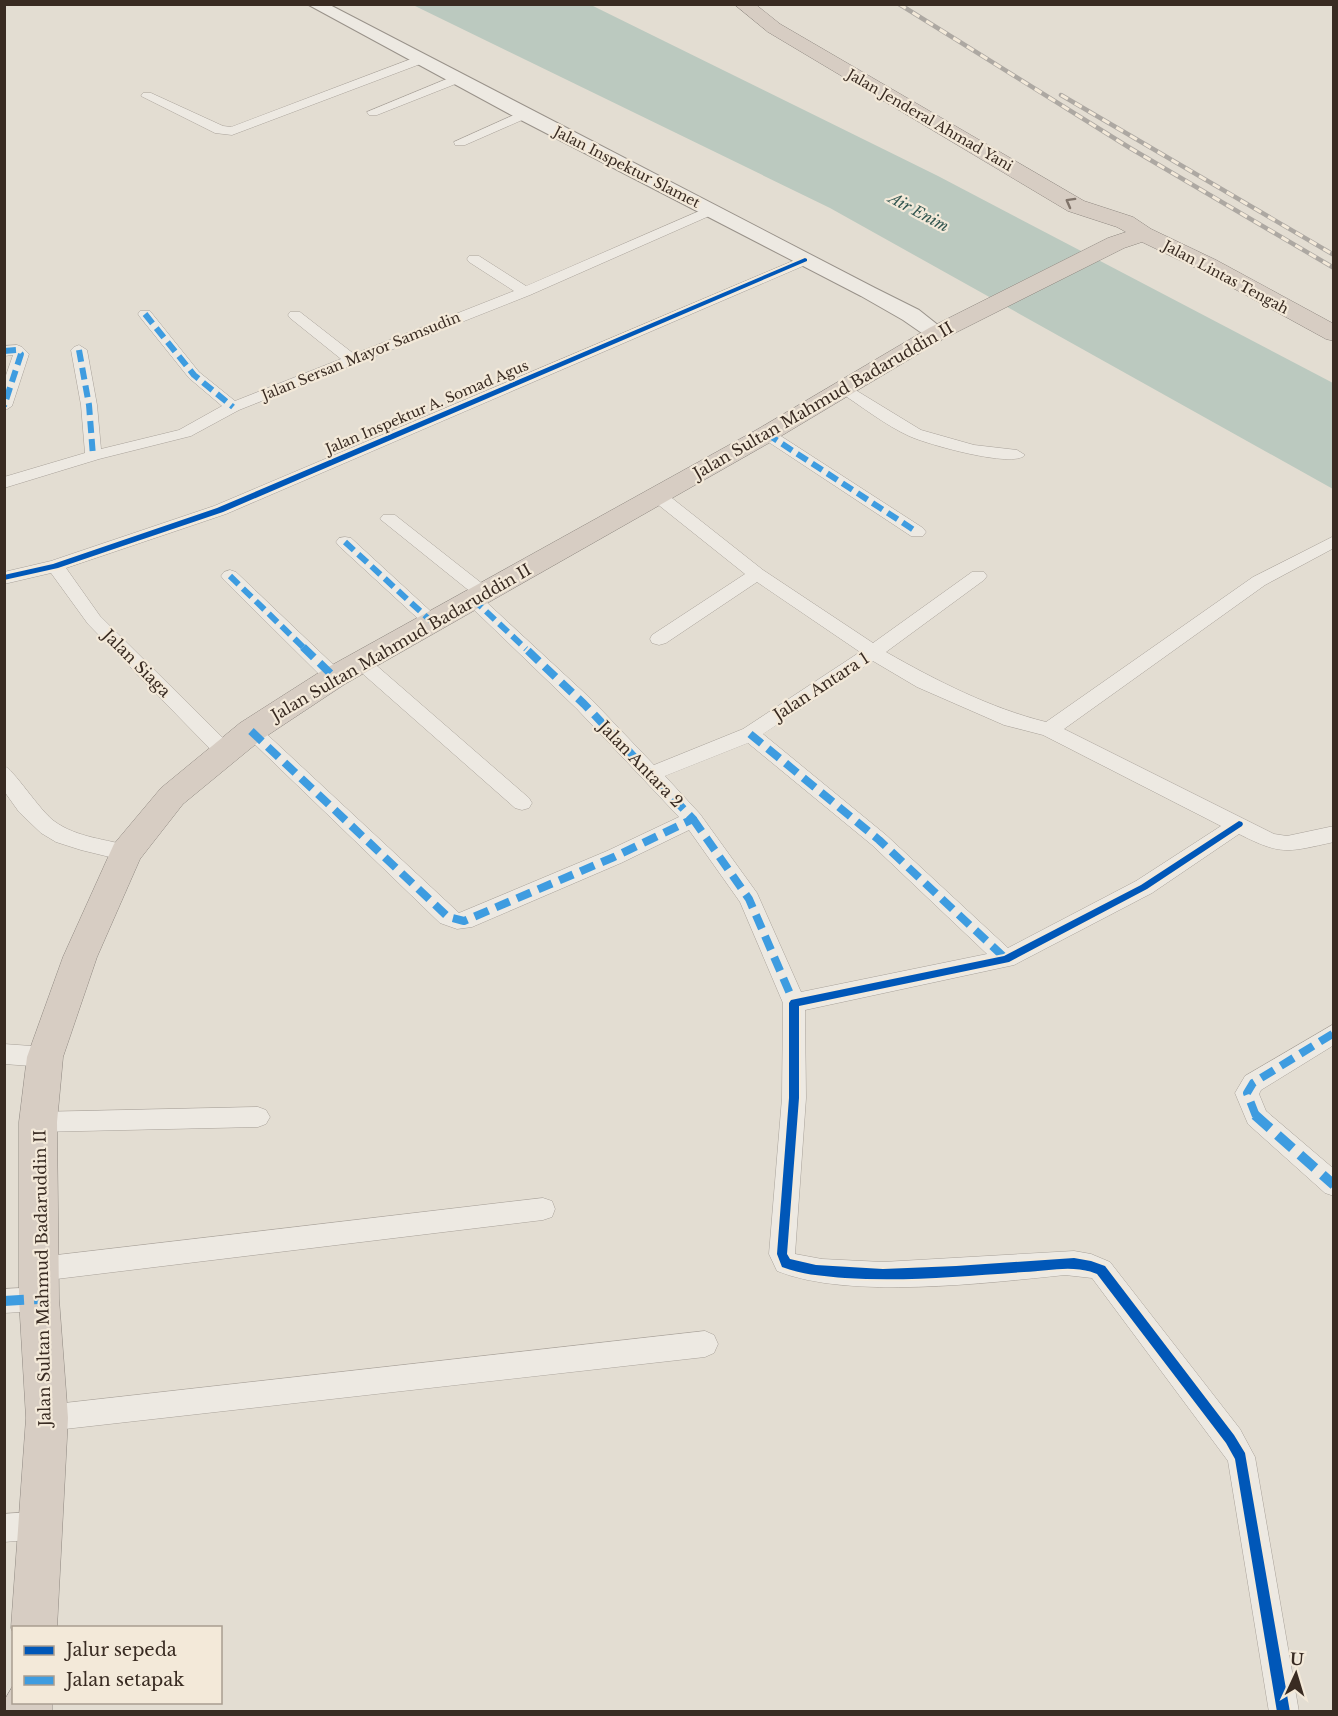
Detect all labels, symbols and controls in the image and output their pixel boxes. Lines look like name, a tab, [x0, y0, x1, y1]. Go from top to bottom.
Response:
street label: Jalan Jenderal Ahmad Yani	[842, 64, 1016, 175]
street label: Jalan Inspektur Slamet	[549, 121, 704, 212]
water label: Air Enim	[884, 187, 952, 236]
one-way arrow	[1066, 198, 1076, 209]
street label: Jalan Lintas Tengah	[1158, 235, 1292, 318]
street label: Jalan Sersan Mayor Samsudin	[257, 308, 463, 405]
street label: Jalan Sultan Mahmud Badaruddin II	[688, 317, 957, 484]
street label: Jalan Inspektur A. Somad Agus	[321, 356, 531, 459]
street label: Jalan Sultan Mahmud Badaruddin II	[266, 559, 535, 726]
street label: Jalan Siaga	[98, 624, 175, 701]
street label: Jalan Antara 1	[768, 648, 873, 725]
street label: Jalan Antara 2	[593, 715, 687, 811]
street label: Jalan Sultan Mahmud Badaruddin II	[29, 1129, 55, 1429]
legend	[12, 1626, 222, 1704]
text: Jalur sepeda	[64, 1639, 177, 1661]
north arrow	[1266, 1644, 1326, 1704]
text: U	[1289, 1649, 1305, 1670]
text: Jalan setapak	[64, 1669, 184, 1691]

